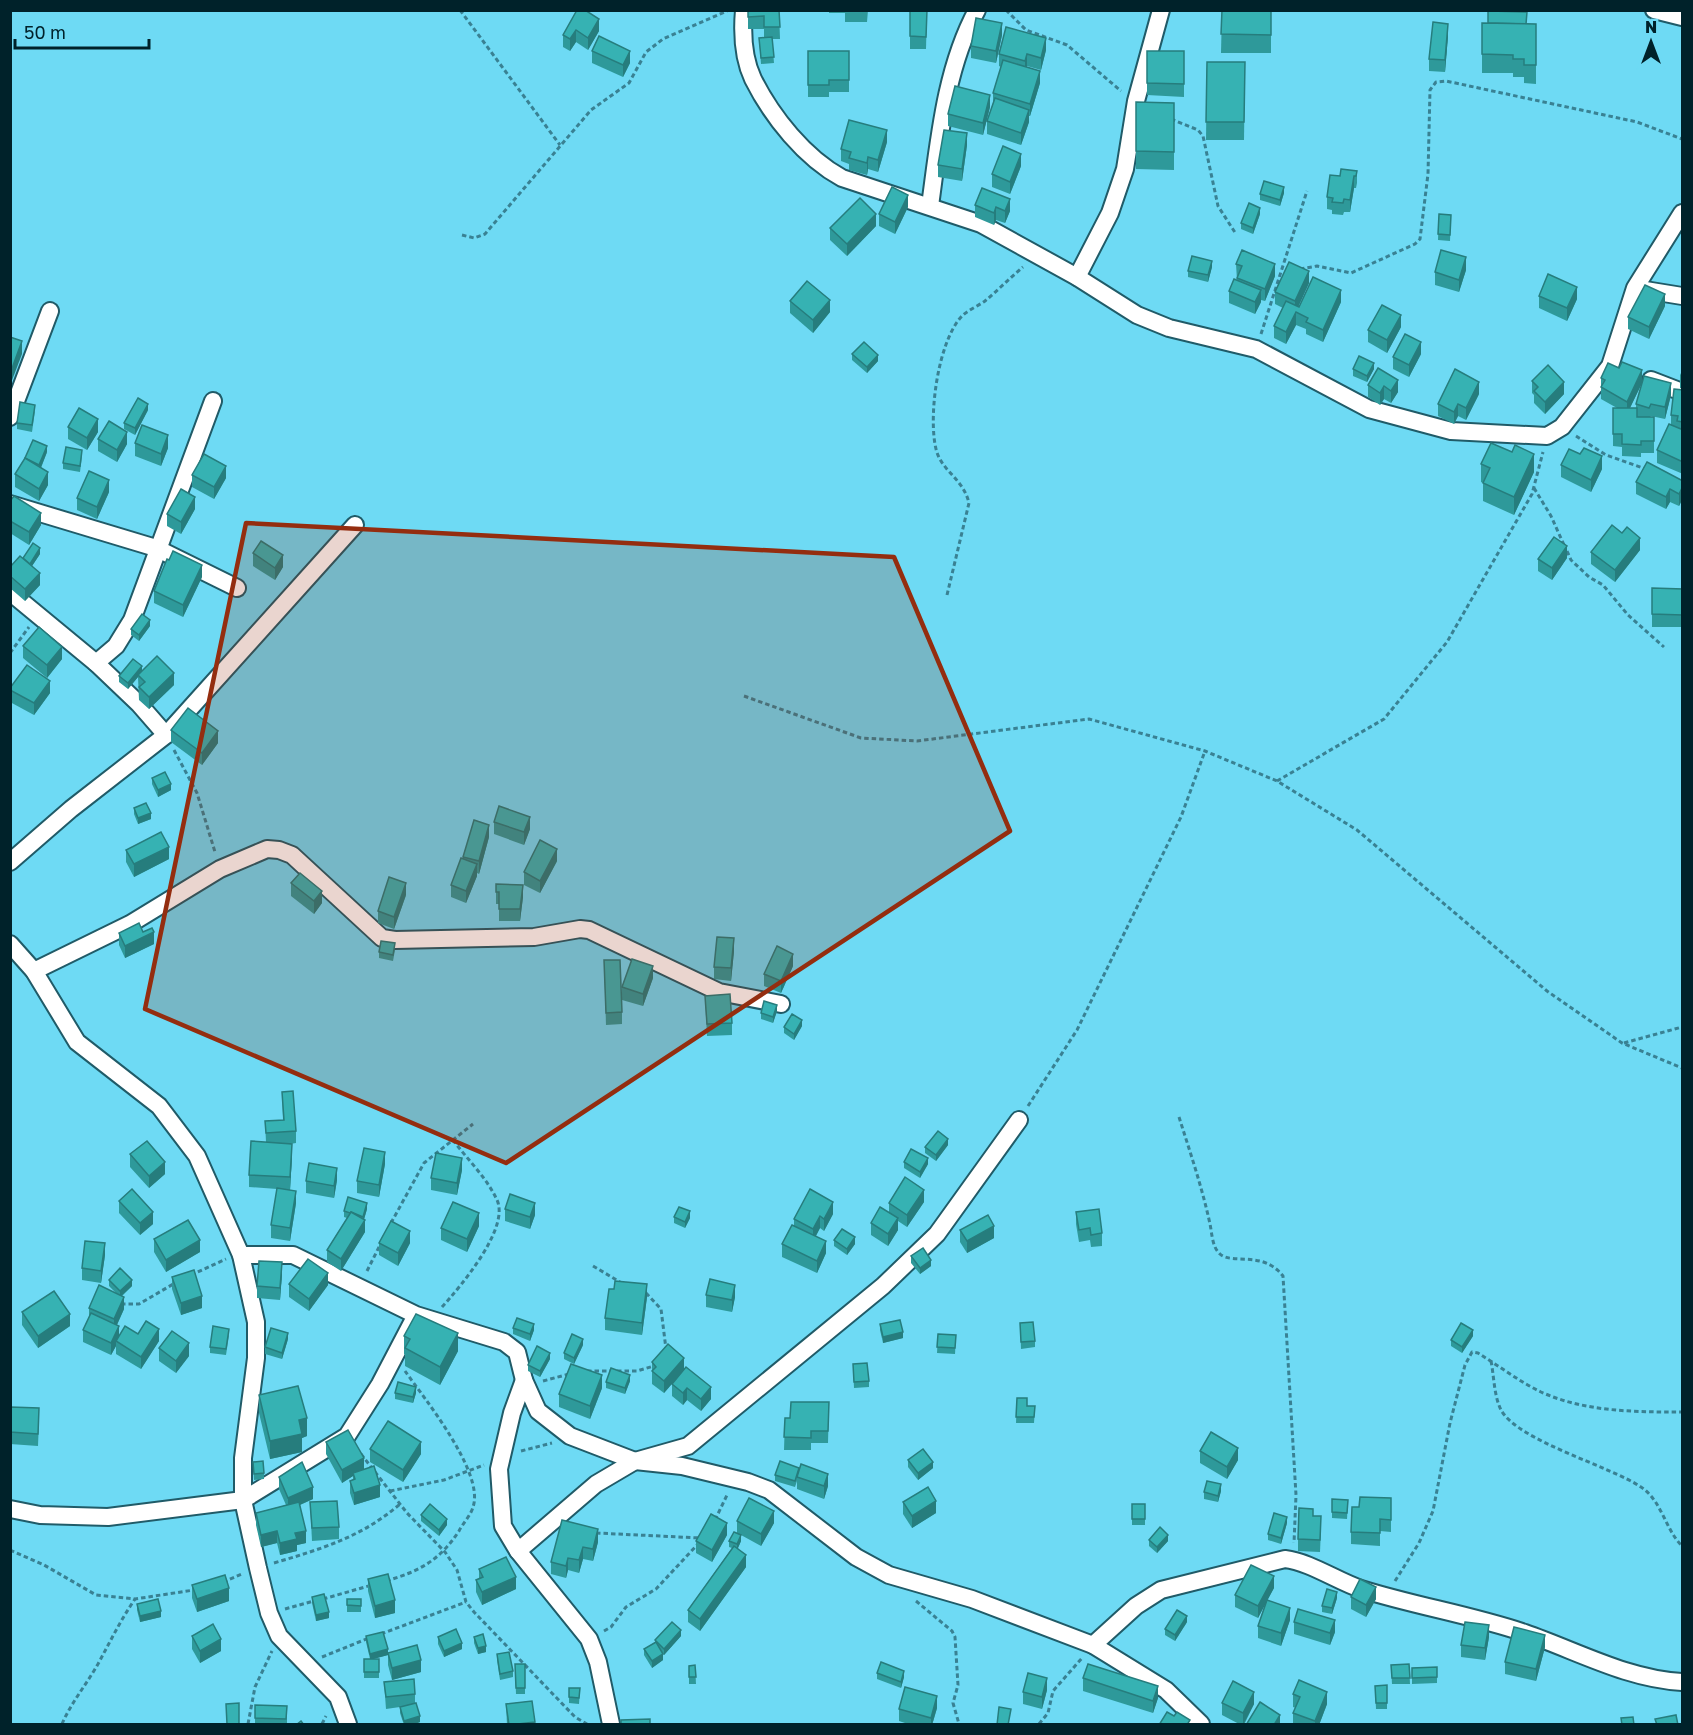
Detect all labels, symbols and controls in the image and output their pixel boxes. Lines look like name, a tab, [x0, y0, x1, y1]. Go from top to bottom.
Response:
scale bar	[15, 12, 148, 50]
north arrow	[1621, 12, 1681, 72]
text: N	[1645, 17, 1657, 37]
text: 50 m	[24, 21, 66, 43]

